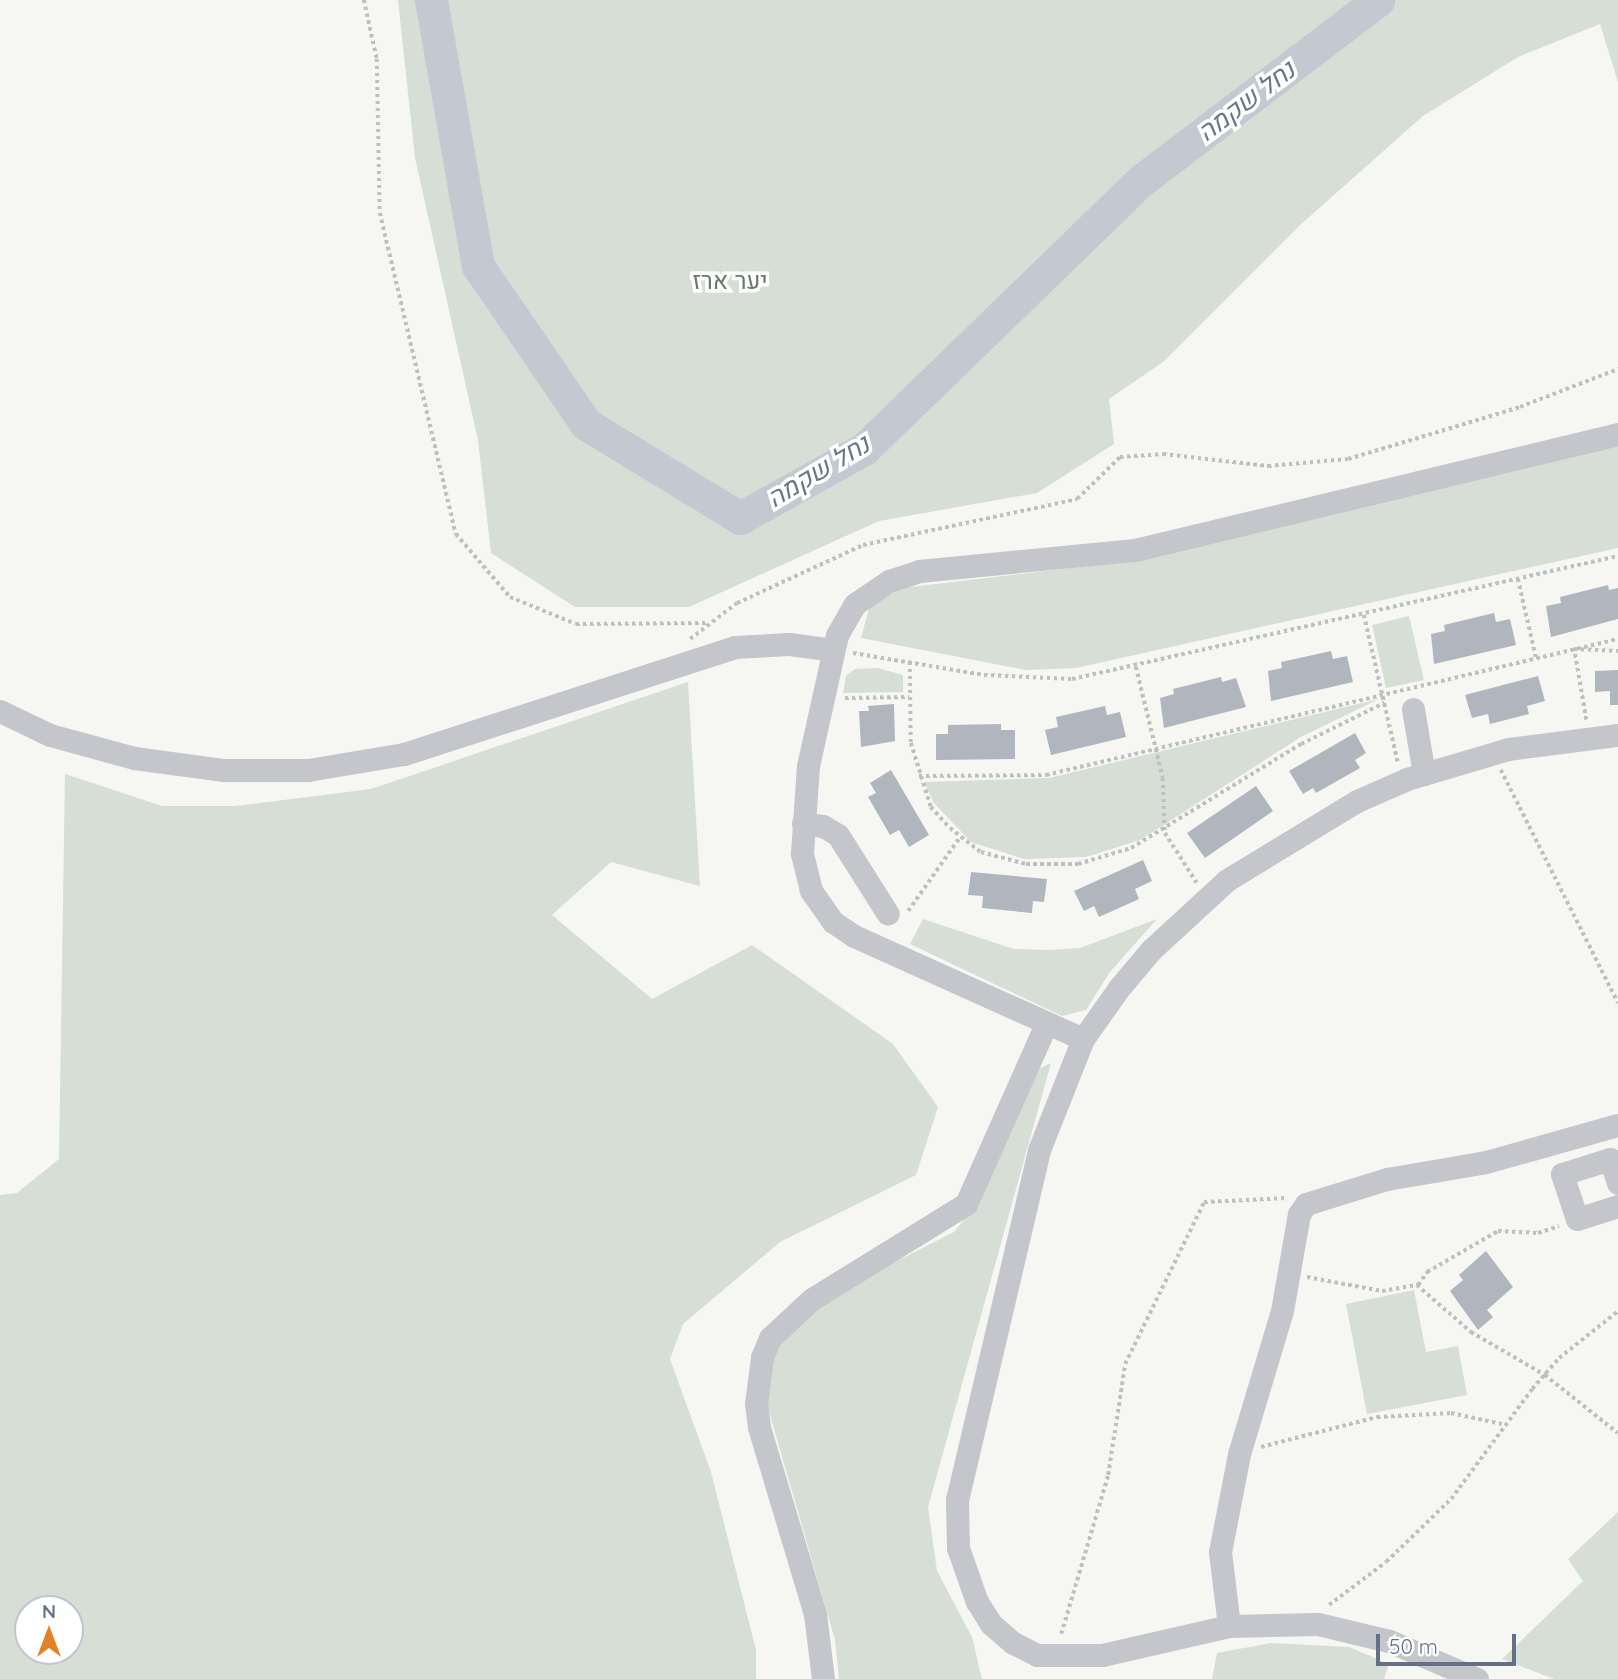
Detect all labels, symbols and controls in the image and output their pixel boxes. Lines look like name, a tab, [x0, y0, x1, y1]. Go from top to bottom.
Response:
water label: נחל שקמה	[1191, 54, 1301, 148]
park label: יער ארז	[692, 267, 768, 295]
water label: נחל שקמה	[761, 428, 875, 514]
north arrow	[14, 1595, 84, 1665]
text: N	[42, 1599, 56, 1623]
scale bar	[1380, 1620, 1520, 1664]
text: 50 m	[1389, 1633, 1438, 1659]

